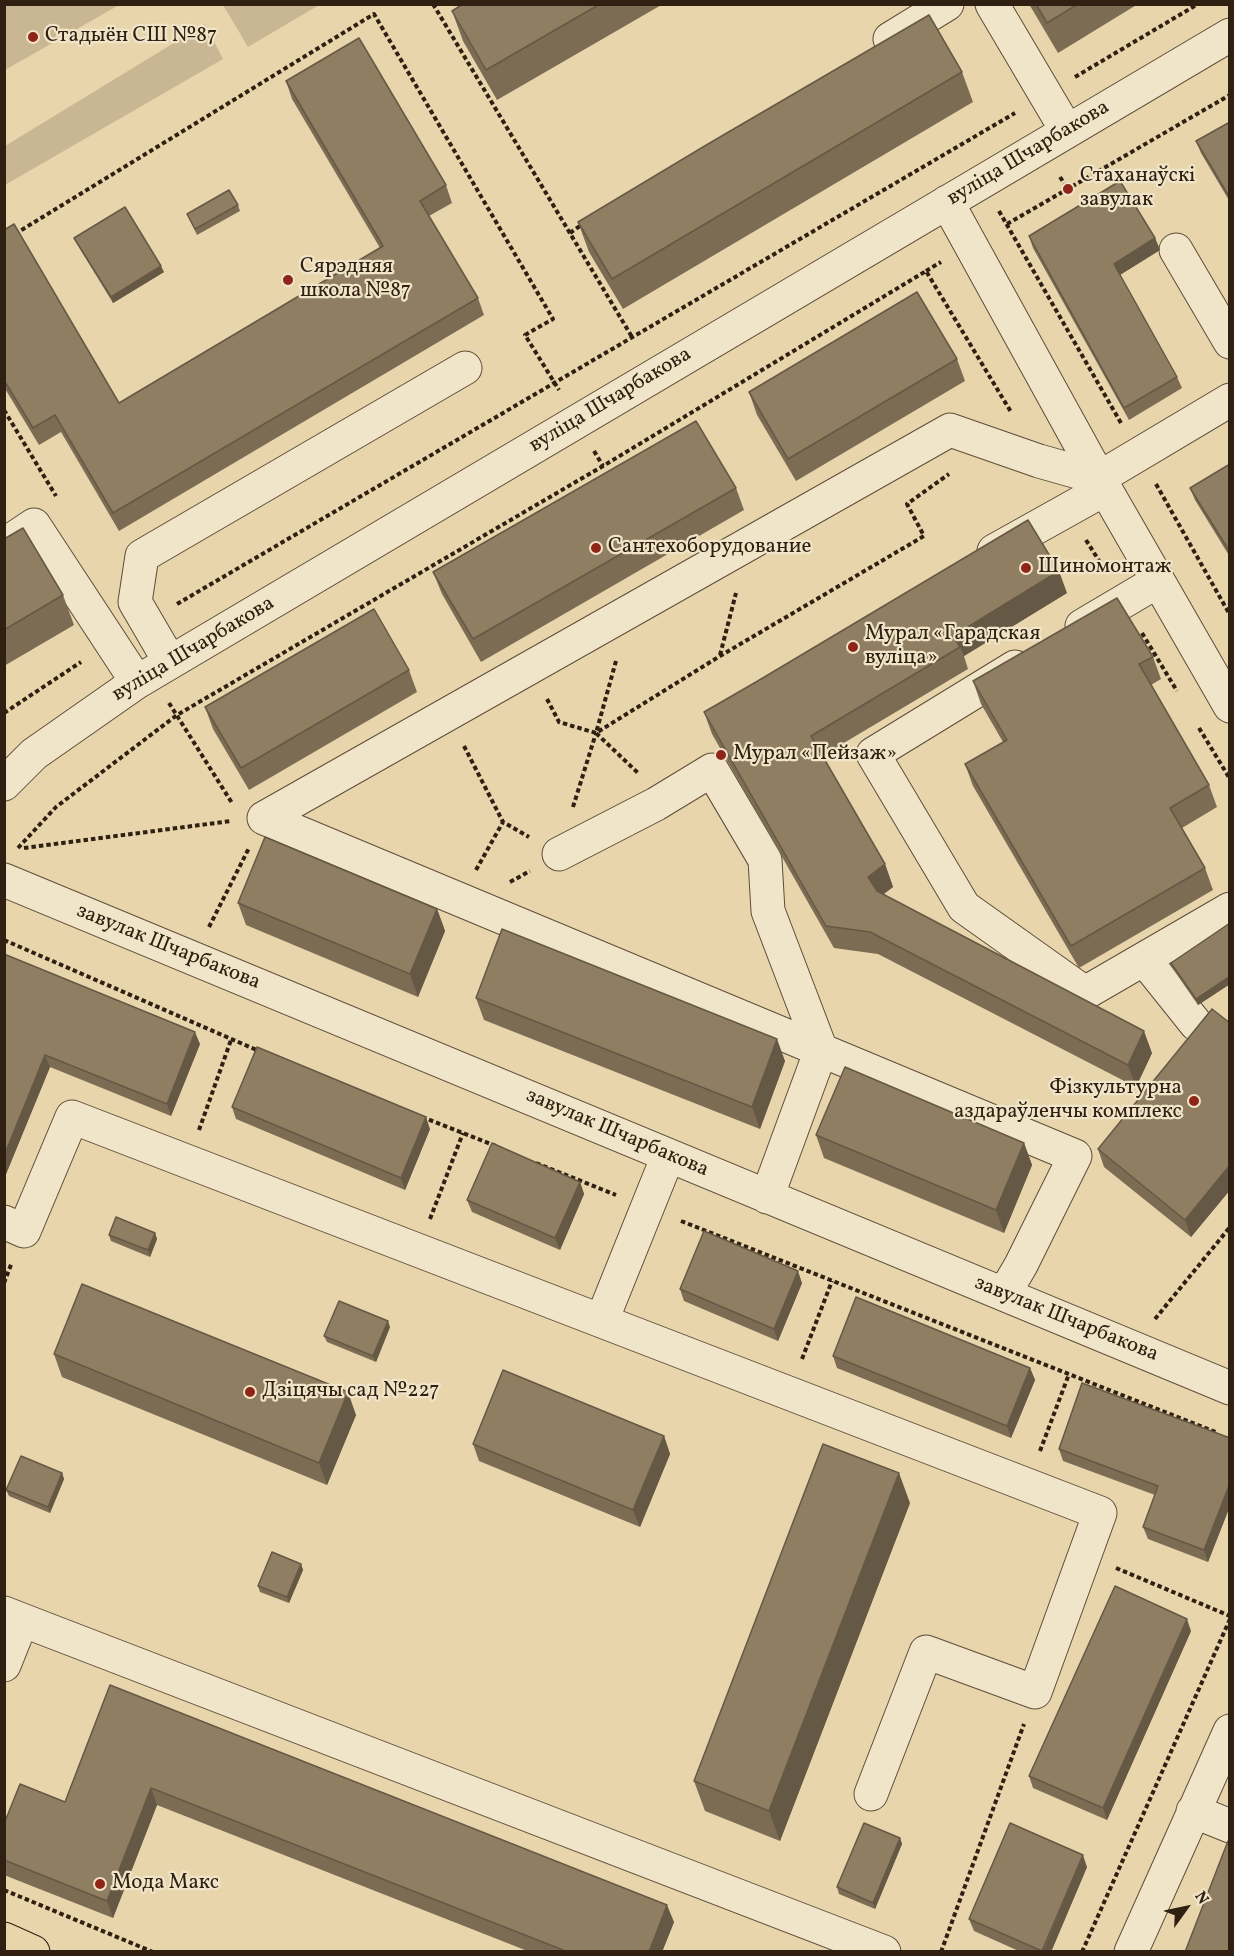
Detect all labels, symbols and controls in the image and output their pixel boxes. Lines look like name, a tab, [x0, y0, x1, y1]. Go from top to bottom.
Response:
place label: Стадыён СШ №87	[45, 24, 217, 50]
marker: Стадыён СШ №87	[26, 30, 40, 44]
street label: вуліца Шчарбакова	[943, 96, 1115, 212]
place label: Стаханаўскі завулак	[1080, 164, 1195, 214]
marker: Стаханаўскі завулак	[1061, 182, 1075, 196]
place label: Сярэдняя школа №87	[300, 255, 411, 305]
marker: Сярэдняя школа №87	[281, 273, 295, 287]
street label: вуліца Шчарбакова	[525, 343, 697, 459]
place label: Сантехоборудование	[608, 535, 812, 561]
marker: Сантехоборудование	[589, 541, 603, 555]
place label: Шиномонтаж	[1038, 555, 1171, 581]
marker: Шиномонтаж	[1019, 561, 1033, 575]
street label: вуліца Шчарбакова	[108, 592, 280, 708]
place label: Мурал «Гарадская вуліца»	[865, 622, 1040, 672]
marker: Мурал «Гарадская вуліца»	[846, 640, 860, 654]
place label: Мурал «Пейзаж»	[733, 742, 897, 768]
marker: Мурал «Пейзаж»	[714, 748, 728, 762]
street label: завулак Шчарбакова	[72, 900, 264, 996]
place label: Фізкультурна аздараўленчы комплекс	[954, 1076, 1182, 1126]
street label: завулак Шчарбакова	[522, 1084, 712, 1184]
marker: Фізкультурна аздараўленчы комплекс	[1187, 1094, 1201, 1108]
street label: завулак Шчарбакова	[970, 1272, 1162, 1368]
place label: Дзіцячы сад №227	[262, 1379, 440, 1405]
marker: Дзіцячы сад №227	[243, 1385, 257, 1399]
place label: Мода Макс	[112, 1871, 219, 1897]
marker: Мода Макс	[93, 1877, 107, 1891]
north arrow	[1156, 1878, 1216, 1938]
text: N	[1189, 1887, 1213, 1909]

